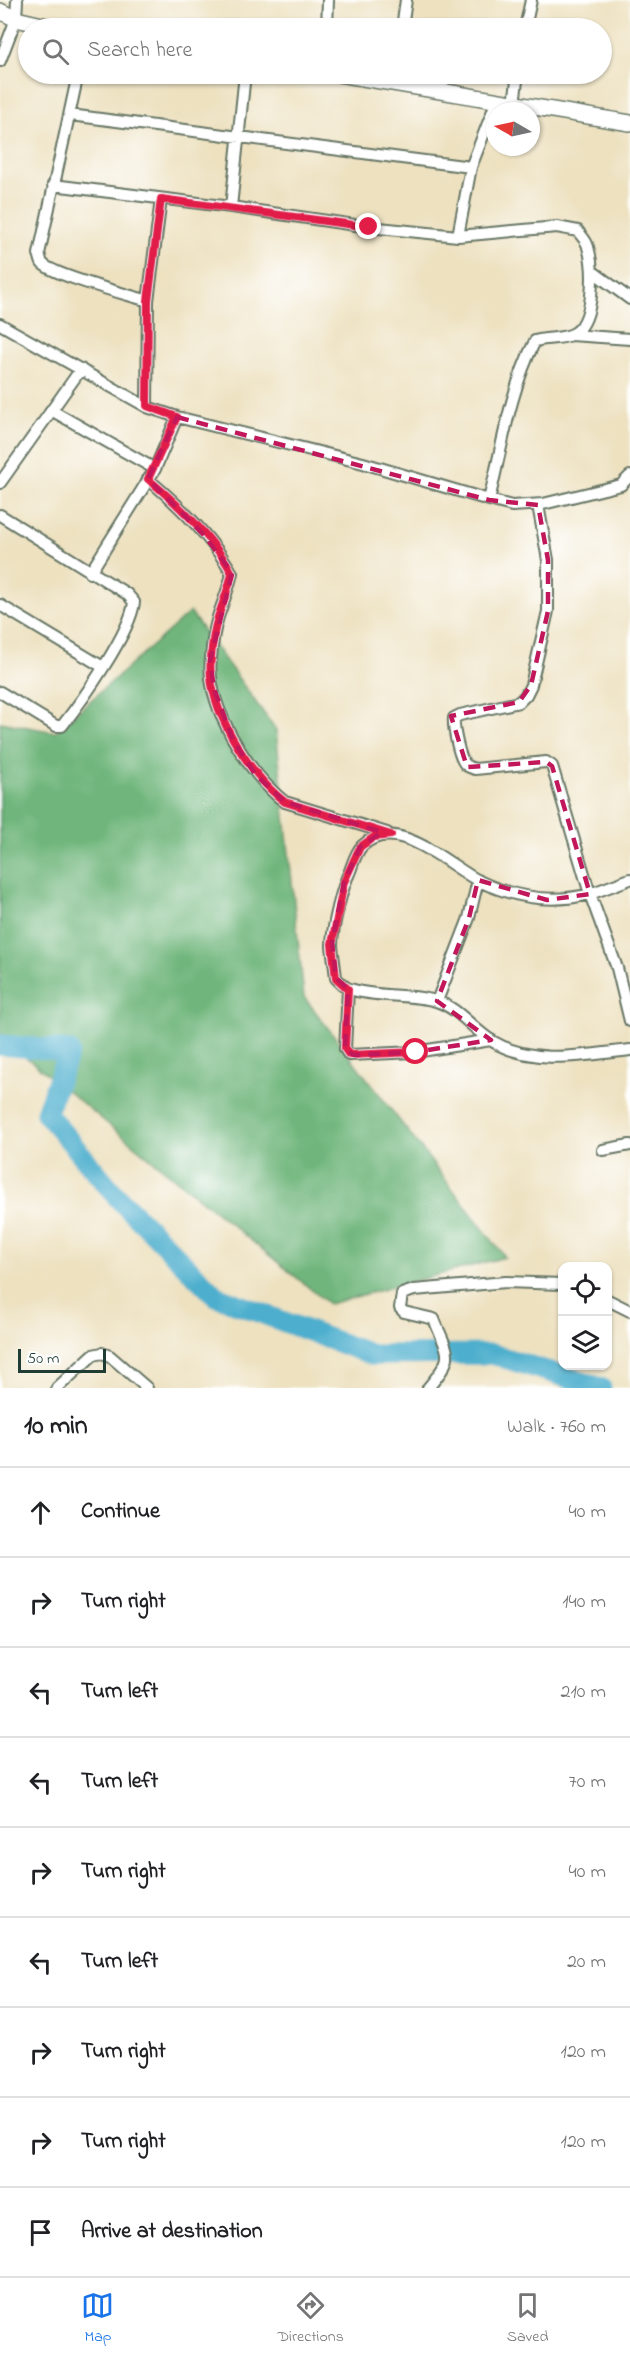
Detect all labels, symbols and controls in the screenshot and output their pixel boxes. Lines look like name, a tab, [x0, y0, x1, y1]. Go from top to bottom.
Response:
search box	[18, 18, 612, 84]
icon: search	[39, 35, 72, 68]
text: Search here	[87, 35, 192, 67]
north arrow	[486, 102, 540, 156]
route end	[355, 213, 381, 239]
route start	[402, 1038, 428, 1064]
map controls	[558, 1262, 612, 1370]
button: locate	[558, 1262, 612, 1316]
button: layers	[558, 1316, 612, 1370]
scale bar	[18, 1346, 106, 1374]
text: 50 m	[27, 1347, 59, 1371]
text: 10 min	[24, 1408, 88, 1446]
text: Walk · 760 m	[507, 1413, 606, 1442]
icon: ahead	[24, 1496, 57, 1529]
text: Continue	[81, 1496, 160, 1528]
text: 40 m	[569, 1498, 606, 1527]
icon: right	[24, 1586, 57, 1619]
text: Turn right	[81, 1586, 166, 1618]
text: 140 m	[562, 1588, 606, 1617]
icon: left	[24, 1676, 57, 1709]
text: Turn left	[81, 1676, 158, 1708]
text: 210 m	[561, 1678, 606, 1707]
icon: left	[24, 1766, 57, 1799]
text: Turn left	[81, 1766, 158, 1798]
text: 70 m	[569, 1768, 606, 1797]
icon: right	[24, 1856, 57, 1889]
text: Turn right	[81, 1856, 166, 1888]
text: 40 m	[569, 1858, 606, 1887]
icon: left	[24, 1946, 57, 1979]
text: Turn left	[81, 1946, 158, 1978]
text: 20 m	[567, 1948, 606, 1977]
icon: right	[24, 2036, 57, 2069]
text: Turn right	[81, 2036, 166, 2068]
text: 120 m	[561, 2038, 606, 2067]
icon: right	[24, 2126, 57, 2159]
text: Turn right	[81, 2126, 166, 2158]
text: 120 m	[561, 2128, 606, 2157]
icon: arrive	[24, 2216, 57, 2249]
text: Arrive at destination	[81, 2216, 263, 2248]
tab: Map	[81, 2289, 114, 2349]
tab: Directions	[277, 2289, 344, 2349]
tab: Saved	[507, 2289, 549, 2349]

